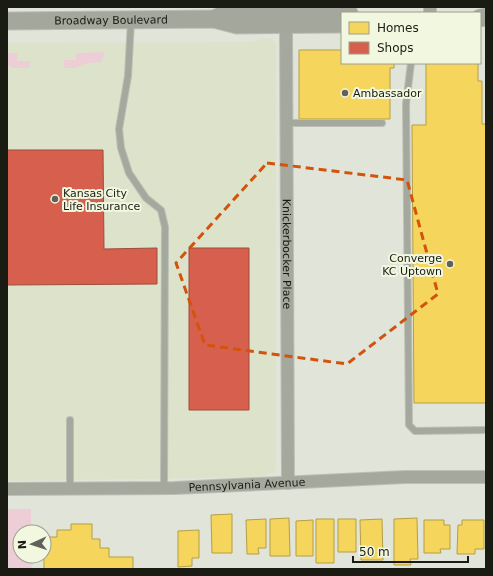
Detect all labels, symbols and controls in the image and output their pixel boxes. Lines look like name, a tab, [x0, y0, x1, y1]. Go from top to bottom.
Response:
legend	[341, 12, 481, 64]
street label: Broadway Boulevard	[54, 13, 168, 28]
text: Homes	[377, 21, 419, 35]
text: Shops	[377, 41, 413, 55]
place label: Ambassador	[353, 87, 422, 100]
marker: Ambassador	[340, 88, 350, 98]
place label: Kansas City Life Insurance	[63, 187, 141, 213]
marker: Kansas City Life Insurance	[50, 194, 60, 204]
street label: Knickerbocker Place	[280, 199, 293, 309]
place label: Converge KC Uptown	[382, 252, 442, 278]
marker: Converge KC Uptown	[445, 259, 455, 269]
street label: Pennsylvania Avenue	[188, 476, 306, 494]
north arrow	[12, 524, 52, 564]
scale bar	[353, 538, 468, 564]
text: N	[16, 540, 29, 549]
text: 50 m	[359, 545, 390, 559]

